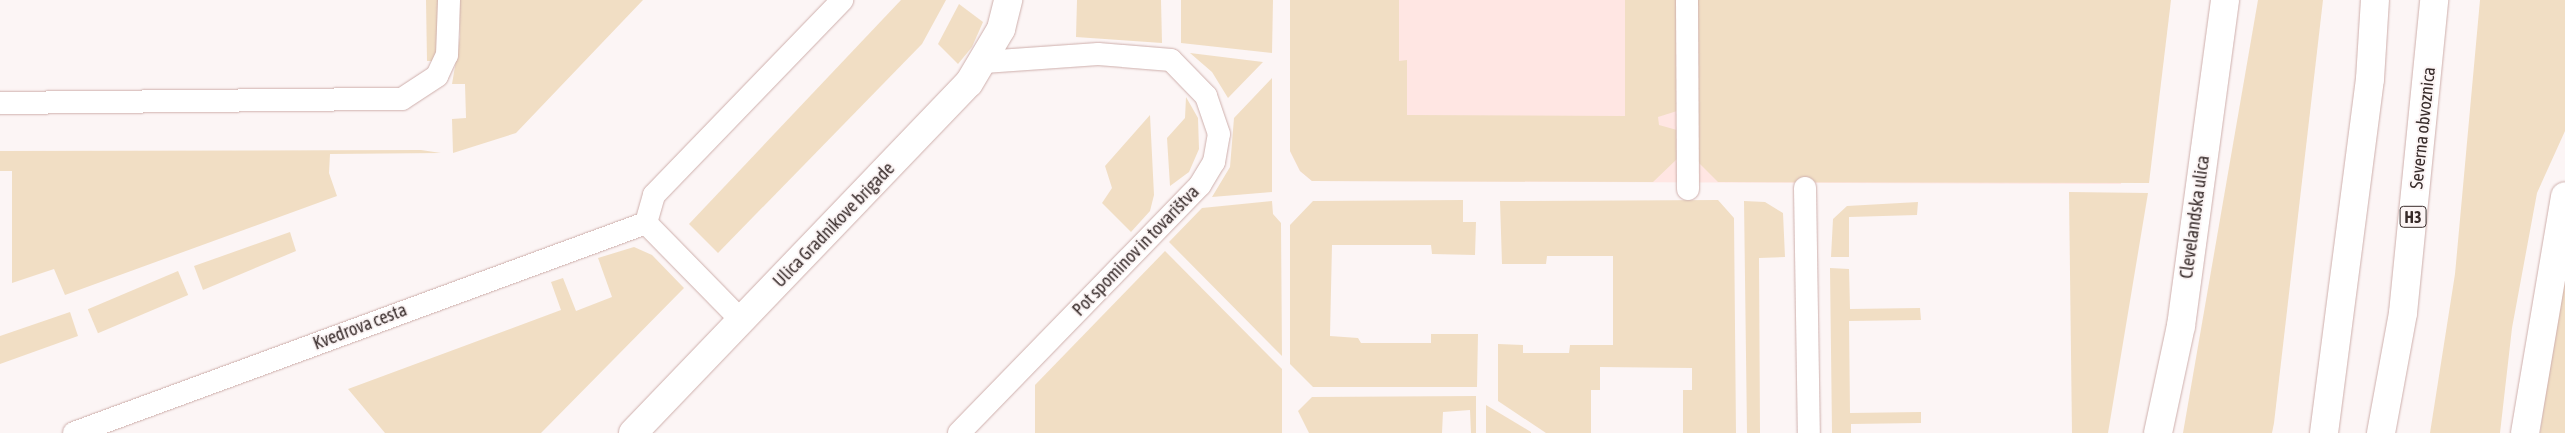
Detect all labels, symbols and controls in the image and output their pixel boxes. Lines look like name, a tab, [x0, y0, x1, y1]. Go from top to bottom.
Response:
street label: Severna obvoznica	[2406, 66, 2440, 190]
street label: Clevelandska ulica	[2176, 154, 2214, 280]
street label: Ulica Gradnikove brigade	[769, 158, 899, 292]
street label: Pot spominov in tovarištva	[1068, 181, 1204, 321]
road number: H3	[2399, 203, 2427, 230]
street label: Kvedrova cesta	[310, 299, 410, 355]

